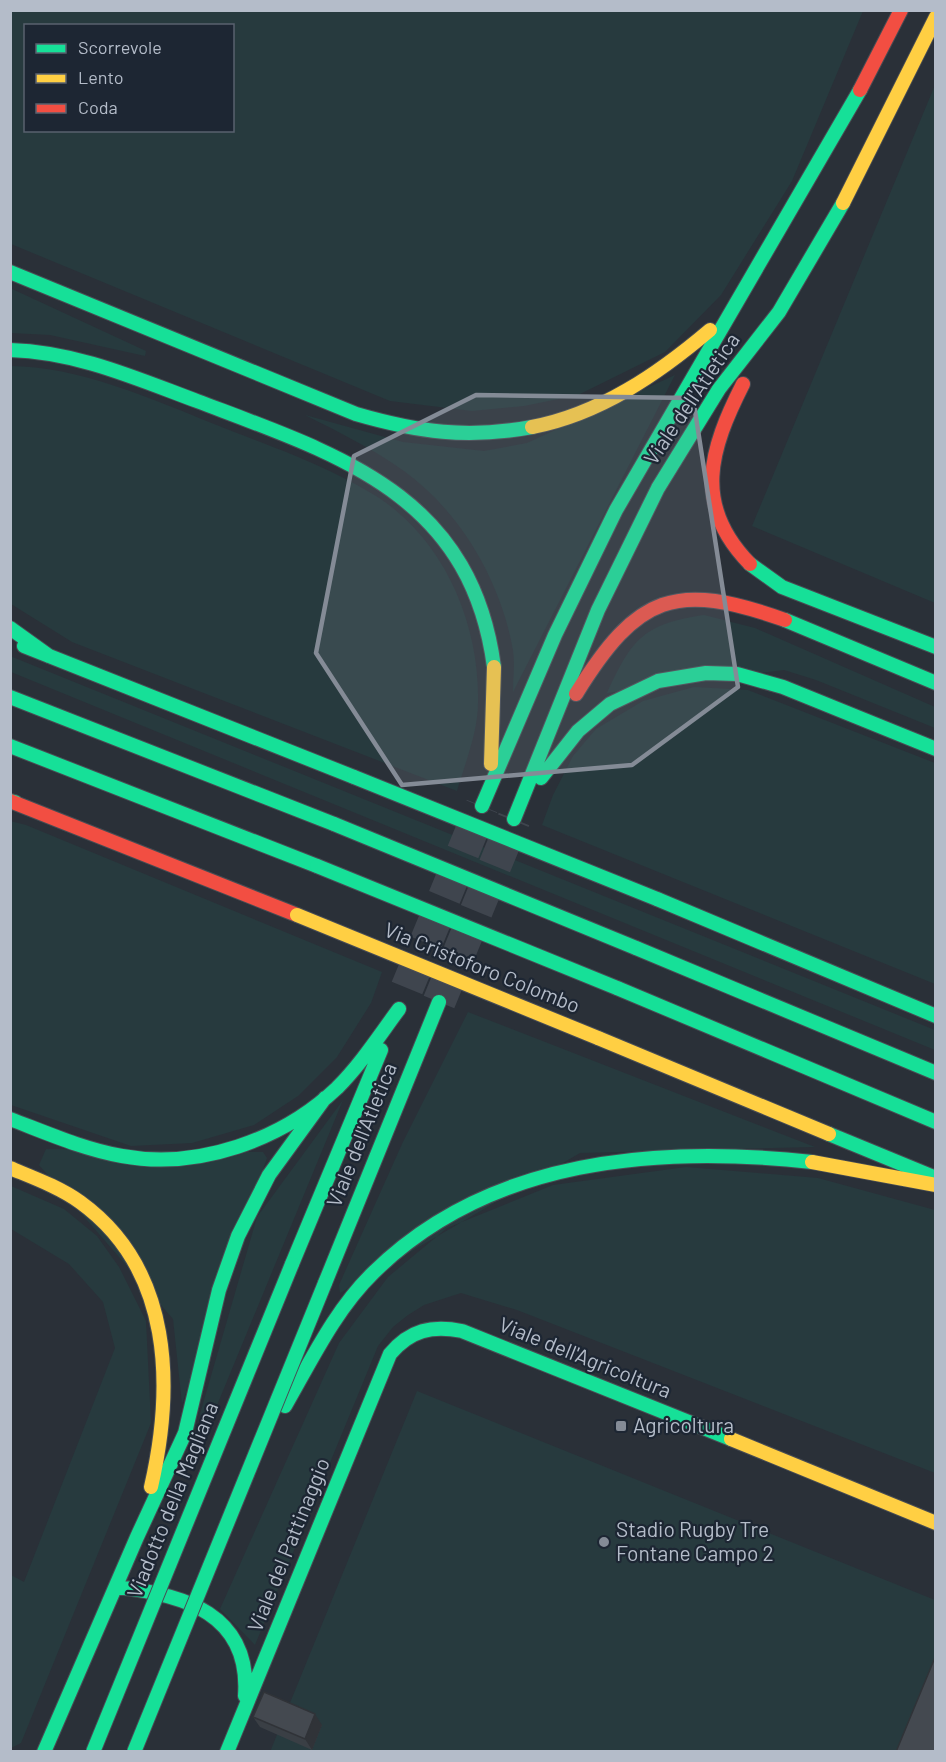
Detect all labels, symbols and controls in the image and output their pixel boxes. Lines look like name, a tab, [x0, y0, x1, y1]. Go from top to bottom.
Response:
legend	[24, 24, 234, 132]
text: Scorrevole	[78, 36, 162, 58]
text: Lento	[78, 66, 124, 88]
text: Coda	[78, 96, 118, 118]
street label: Viale dell'Atletica	[638, 328, 744, 469]
street label: Via Cristoforo Colombo	[381, 916, 584, 1017]
street label: Viale dell'Atletica	[320, 1059, 401, 1210]
street label: Viale dell'Agricoltura	[496, 1311, 675, 1403]
street label: Viadotto della Magliana	[121, 1398, 222, 1601]
place label: Agricoltura	[633, 1412, 734, 1437]
marker: Agricoltura	[614, 1419, 628, 1433]
street label: Viale del Pattinaggio	[241, 1454, 334, 1635]
place label: Stadio Rugby Tre Fontane Campo 2	[616, 1516, 774, 1565]
marker: Stadio Rugby Tre Fontane Campo 2	[597, 1535, 611, 1549]

